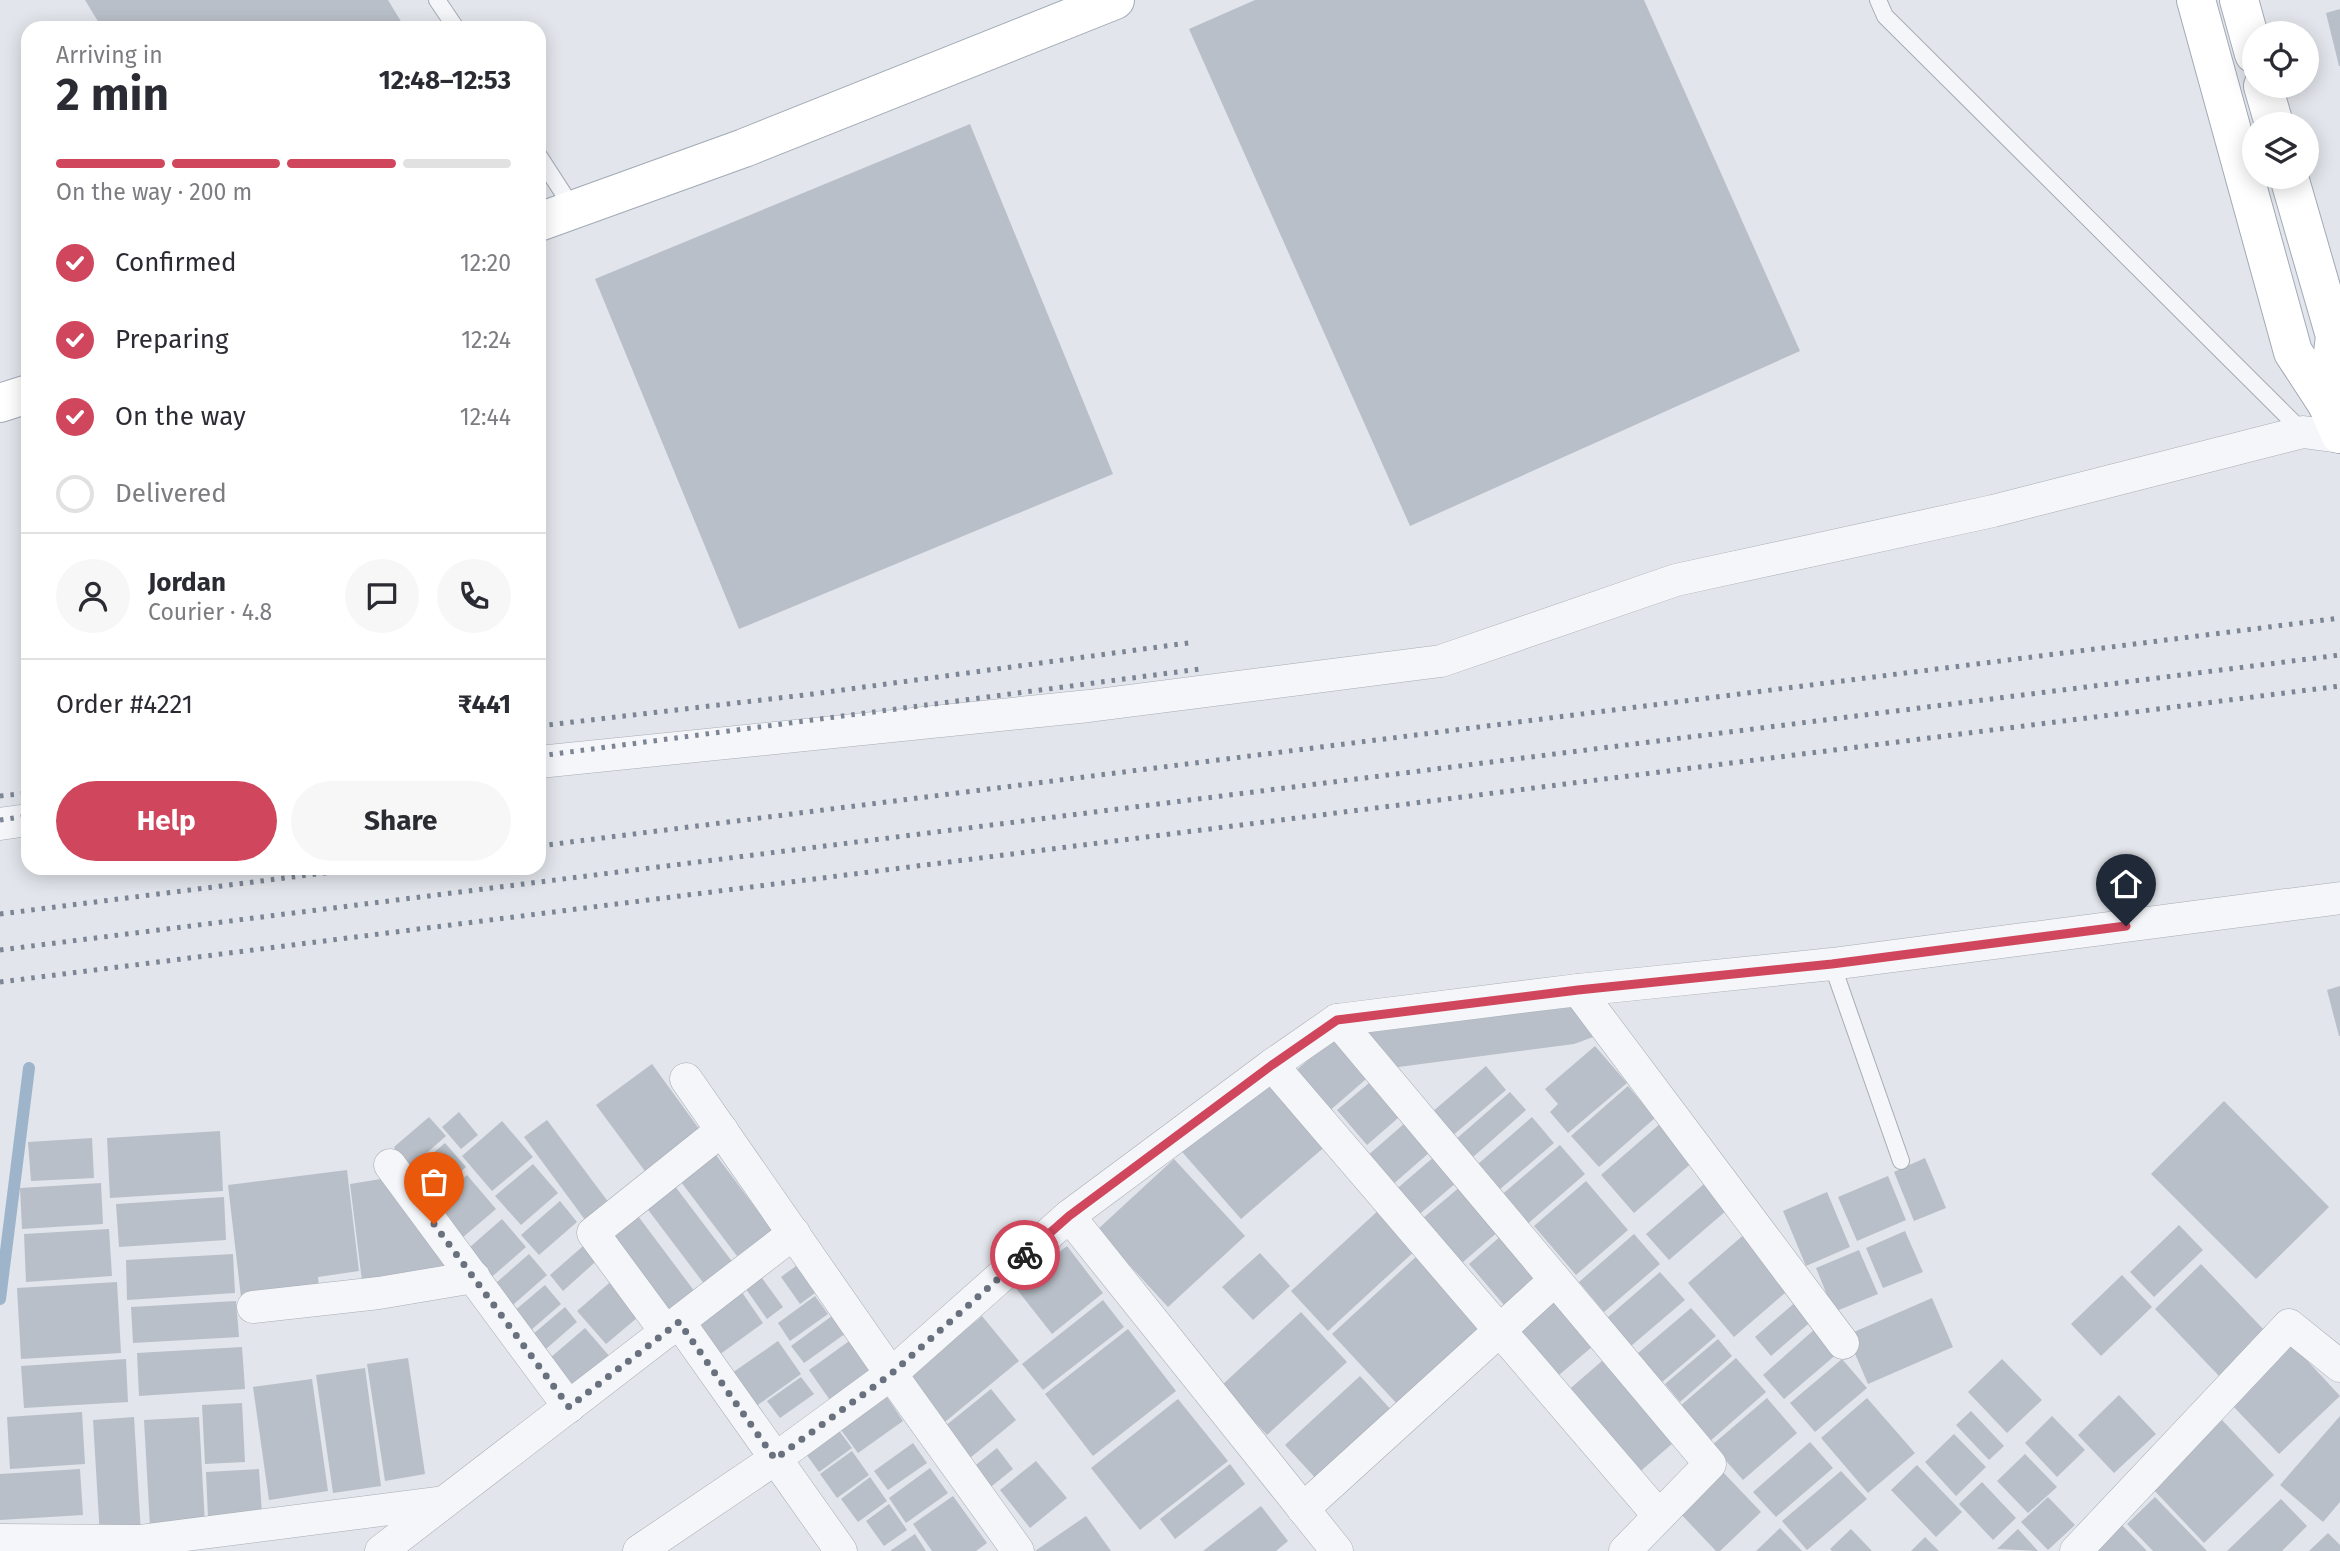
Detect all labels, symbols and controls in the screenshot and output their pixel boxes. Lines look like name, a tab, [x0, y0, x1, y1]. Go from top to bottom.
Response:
map controls	[2242, 21, 2319, 189]
button: locate	[2242, 21, 2319, 98]
text: Arriving in	[56, 41, 163, 69]
text: 12:48–12:53	[379, 65, 511, 96]
text: 2 min	[56, 67, 169, 122]
button: layers	[2242, 112, 2319, 189]
text: On the way · 200 m	[56, 178, 252, 206]
icon: check	[56, 244, 94, 282]
text: Confirmed	[115, 247, 236, 278]
text: 12:20	[460, 249, 511, 277]
icon: check	[56, 321, 94, 359]
text: Preparing	[115, 324, 228, 355]
text: 12:24	[461, 326, 511, 354]
icon: check	[56, 398, 94, 436]
text: On the way	[115, 401, 246, 432]
text: 12:44	[460, 403, 511, 431]
text: Delivered	[115, 478, 227, 509]
button: person	[56, 559, 130, 633]
button: chat	[345, 559, 419, 633]
button: phone	[437, 559, 511, 633]
text: Jordan	[148, 567, 226, 598]
text: Courier · 4.8	[148, 598, 272, 626]
text: Order #4221	[56, 689, 193, 720]
text: ₹441	[458, 689, 511, 720]
button: Help	[56, 781, 277, 861]
button: Share	[291, 781, 511, 861]
pin	[2096, 854, 2156, 926]
icon: home	[2107, 865, 2145, 903]
pin	[404, 1152, 464, 1224]
icon: bag	[415, 1163, 453, 1201]
courier	[990, 1220, 1060, 1290]
icon: bike	[1006, 1236, 1044, 1274]

